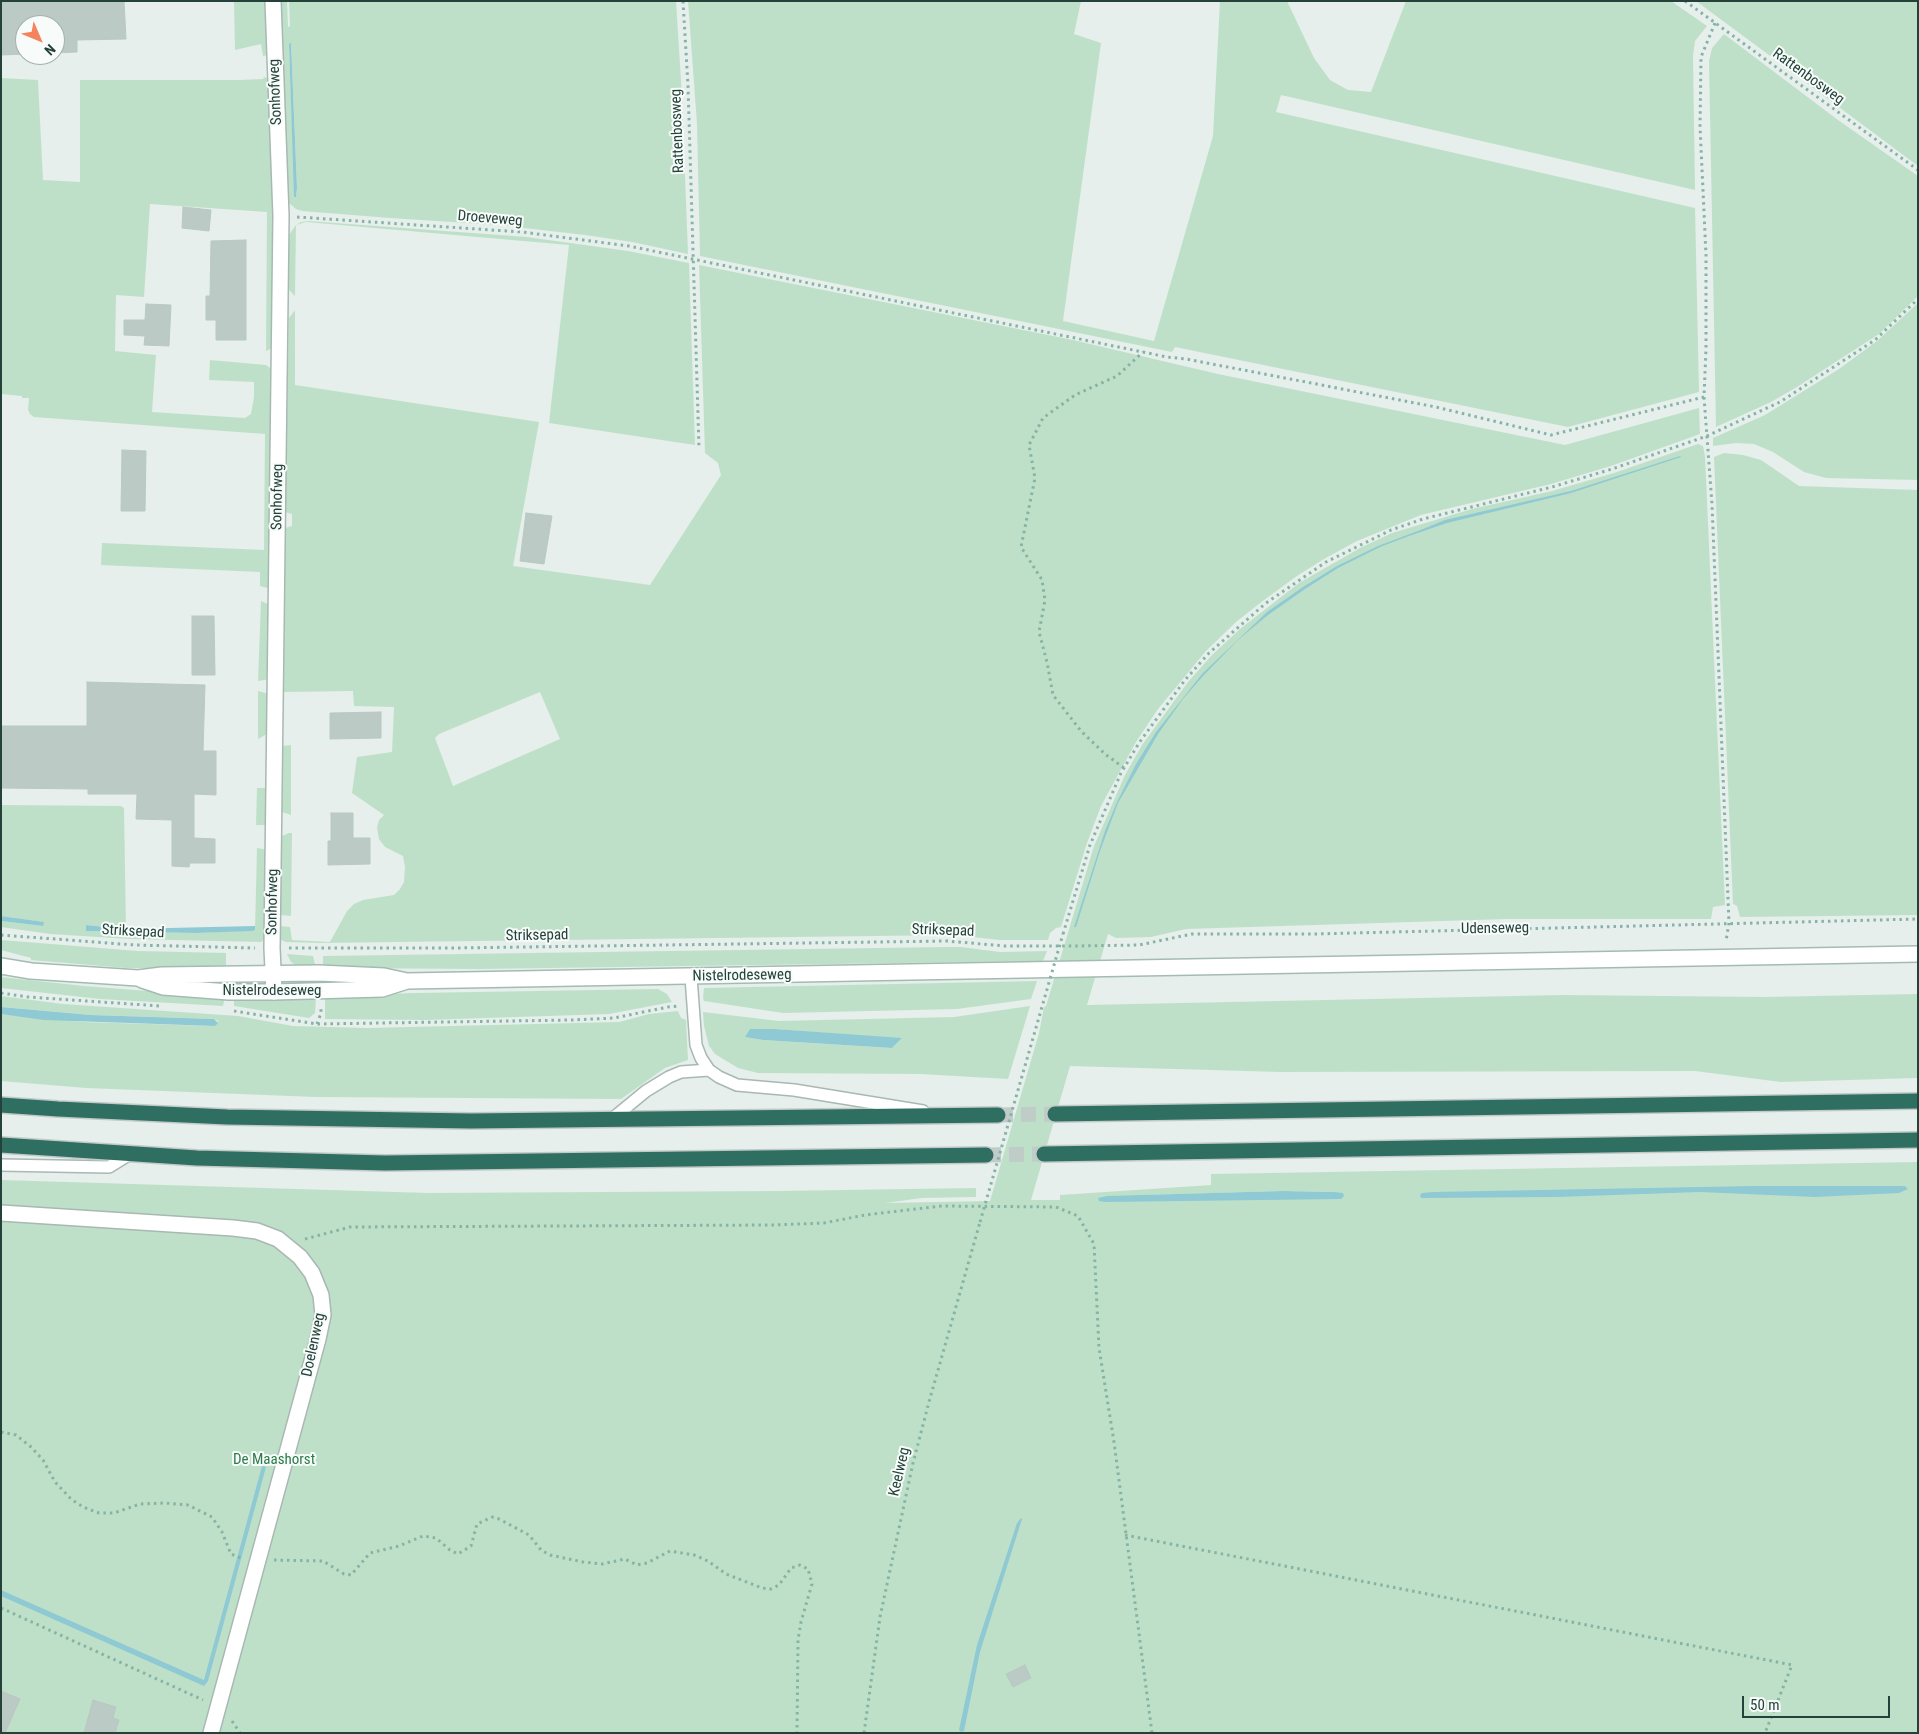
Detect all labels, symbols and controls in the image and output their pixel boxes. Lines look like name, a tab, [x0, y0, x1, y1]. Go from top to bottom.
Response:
north arrow	[15, 15, 65, 65]
text: N	[41, 41, 59, 59]
street label: Rattenbosweg	[1769, 45, 1847, 109]
street label: Sonhofweg	[266, 59, 286, 125]
street label: Rattenbosweg	[668, 89, 688, 173]
street label: Droeveweg	[457, 207, 523, 231]
street label: Sonhofweg	[268, 464, 288, 530]
street label: Sonhofweg	[263, 869, 283, 935]
street label: Udenseweg	[1461, 919, 1529, 939]
street label: Striksepad	[101, 921, 165, 943]
street label: Striksepad	[911, 921, 975, 941]
street label: Striksepad	[505, 926, 569, 946]
street label: Nistelrodeseweg	[692, 966, 792, 986]
street label: Nistelrodeseweg	[223, 982, 321, 1000]
street label: Doelenweg	[298, 1311, 330, 1379]
street label: Keelweg	[886, 1446, 914, 1498]
park label: De Maashorst	[233, 1451, 315, 1469]
scale bar	[1744, 1686, 1892, 1718]
text: 50 m	[1750, 1696, 1780, 1714]

